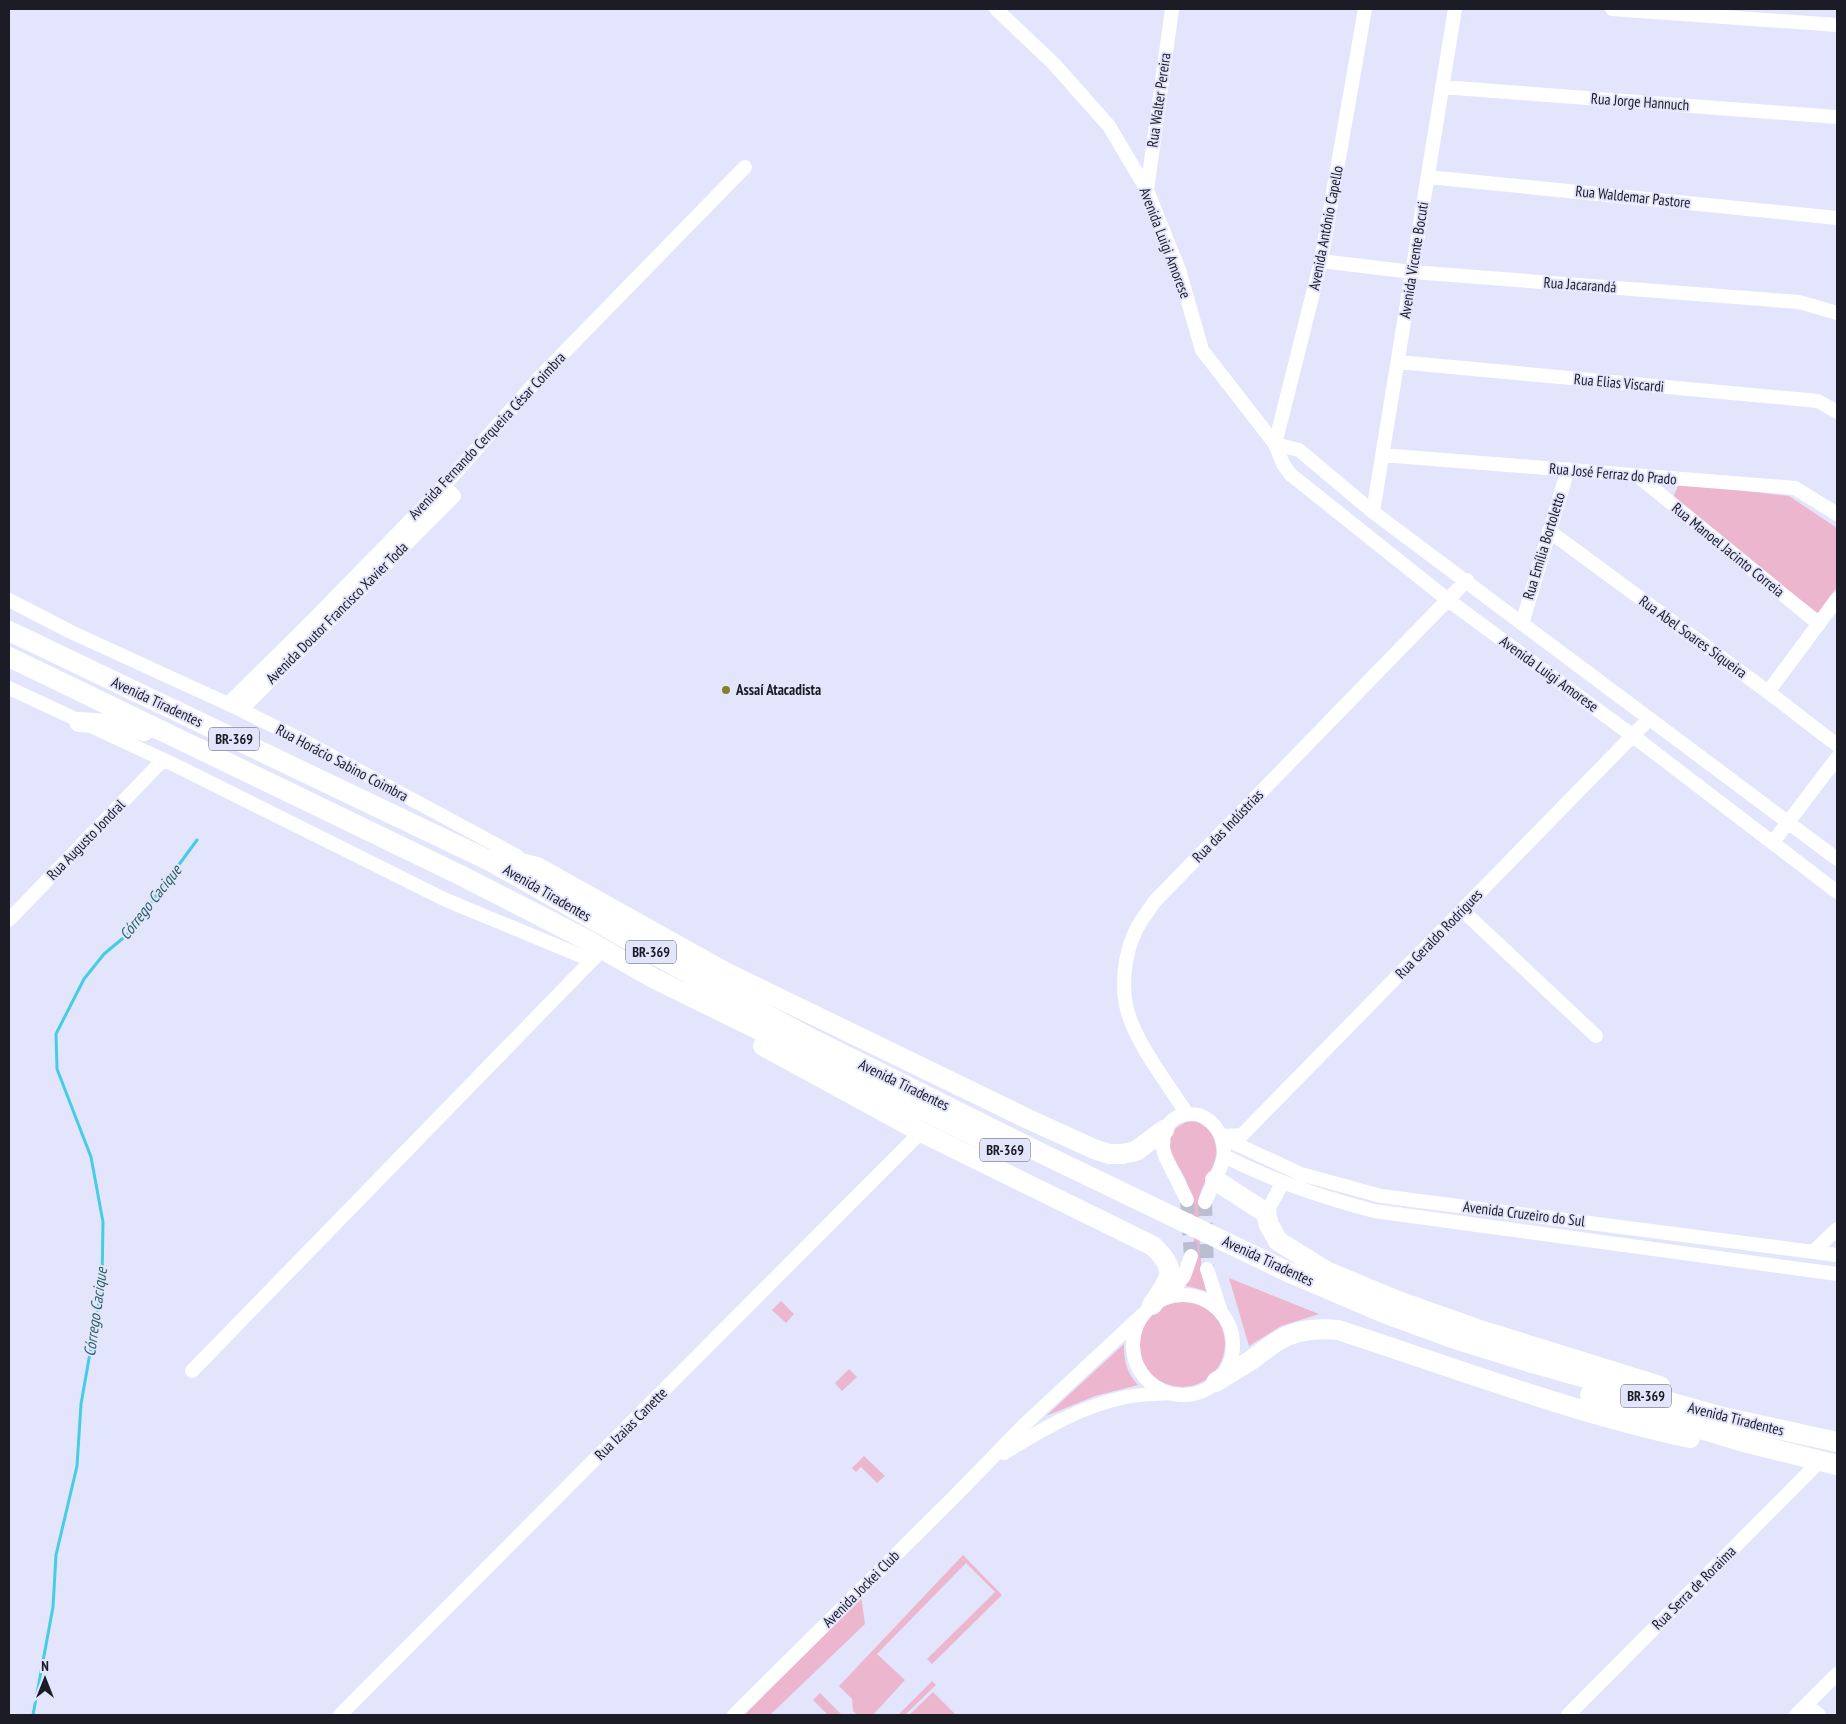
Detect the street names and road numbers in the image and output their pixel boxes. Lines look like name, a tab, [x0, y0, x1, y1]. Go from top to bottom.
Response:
street label: Rua Walter Pereira	[1142, 51, 1175, 148]
street label: Rua Jorge Hannuch	[1590, 89, 1690, 114]
street label: Avenida Antônio Capello	[1304, 164, 1347, 292]
street label: Rua Waldemar Pastore	[1575, 181, 1692, 212]
street label: Avenida Luigi Amorese	[1136, 185, 1195, 301]
street label: Avenida Vicente Bocuti	[1395, 200, 1432, 320]
street label: Rua Jacarandá	[1543, 272, 1617, 297]
street label: Avenida Fernando Cerqueira César Coimbra	[404, 348, 569, 523]
street label: Rua Elias Viscardi	[1573, 369, 1665, 396]
street label: Rua José Ferraz do Prado	[1549, 458, 1678, 489]
street label: Rua Emília Bortoletto	[1518, 490, 1569, 602]
street label: Rua Manoel Jacinto Correia	[1668, 498, 1788, 601]
street label: Avenida Doutor Francisco Xavier Toda	[262, 538, 412, 688]
street label: Rua Abel Soares Siqueira	[1636, 591, 1751, 682]
street label: Avenida Luigi Amorese	[1496, 631, 1602, 716]
street label: Avenida Tiradentes	[109, 672, 206, 731]
street label: Rua Horácio Sabino Coimbra	[273, 720, 411, 805]
road number: BR-369	[209, 728, 259, 751]
street label: Rua das Indústrias	[1188, 785, 1267, 866]
street label: Rua Augusto Jondral	[42, 795, 129, 884]
street label: Avenida Tiradentes	[500, 860, 595, 925]
street label: Rua Geraldo Rodrigues	[1391, 885, 1486, 982]
road number: BR-369	[626, 940, 676, 964]
street label: Avenida Tiradentes	[856, 1054, 953, 1115]
road number: BR-369	[980, 1138, 1030, 1162]
street label: Avenida Cruzeiro do Sul	[1462, 1197, 1586, 1230]
street label: Avenida Tiradentes	[1220, 1231, 1317, 1290]
street label: Rua Izaias Canette	[590, 1383, 671, 1464]
road number: BR-369	[1621, 1384, 1671, 1408]
street label: Avenida Tiradentes	[1686, 1397, 1786, 1440]
street label: Rua Serra de Roraima	[1648, 1542, 1740, 1634]
street label: Avenida Jockei Club	[818, 1546, 903, 1631]

